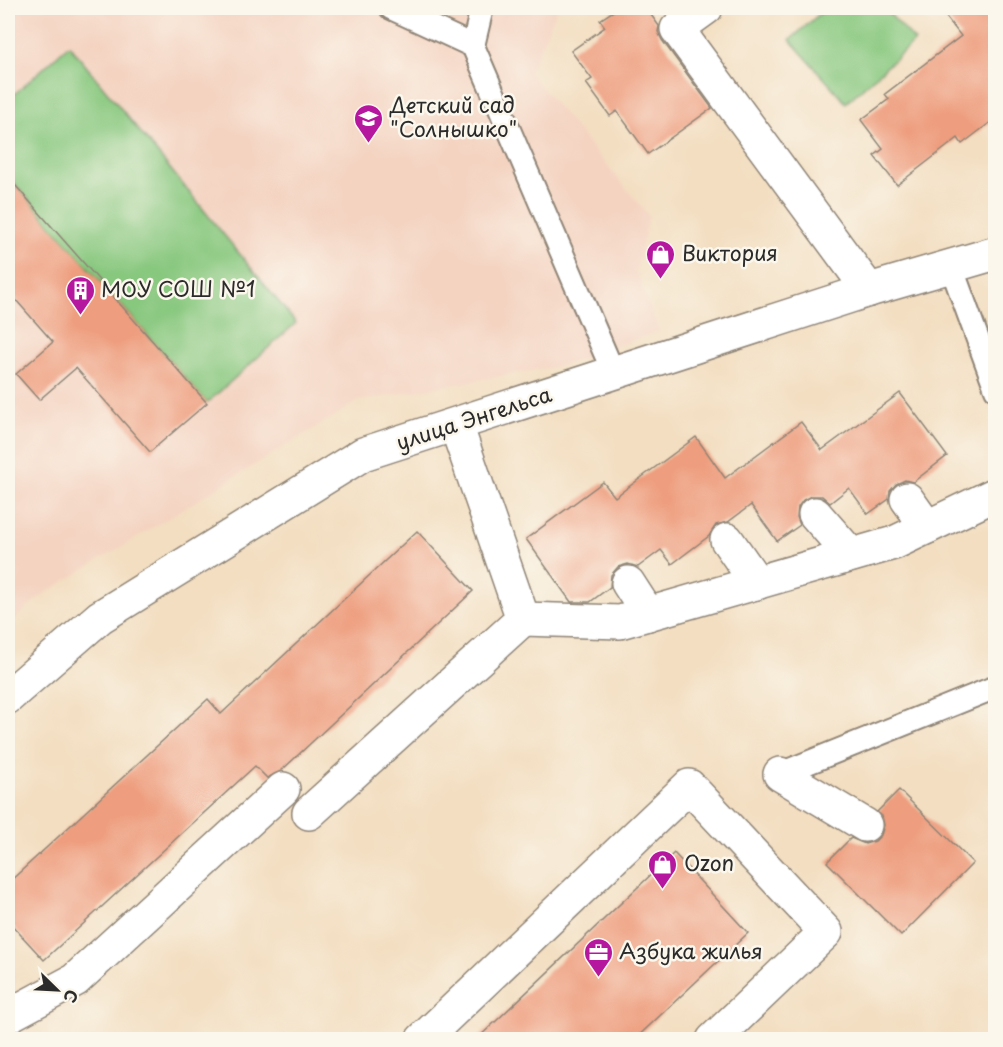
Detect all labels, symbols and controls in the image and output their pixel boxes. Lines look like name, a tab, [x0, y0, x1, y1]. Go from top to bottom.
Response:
place label: Детский сад "Солнышко"	[389, 88, 517, 144]
school or university icon: Детский сад "Солнышко"	[353, 102, 385, 144]
place label: Виктория	[682, 236, 778, 268]
shop icon: Виктория	[645, 238, 677, 280]
place label: МОУ СОШ №1	[101, 272, 255, 304]
building icon: МОУ СОШ №1	[64, 274, 96, 316]
street label: улица Энгельса	[391, 377, 555, 457]
place label: Ozon	[684, 846, 734, 878]
shop icon: Ozon	[647, 848, 679, 890]
place label: Азбука жилья	[619, 934, 763, 966]
office icon: Азбука жилья	[582, 936, 614, 978]
north arrow	[27, 960, 87, 1020]
text: С	[58, 986, 85, 1007]

